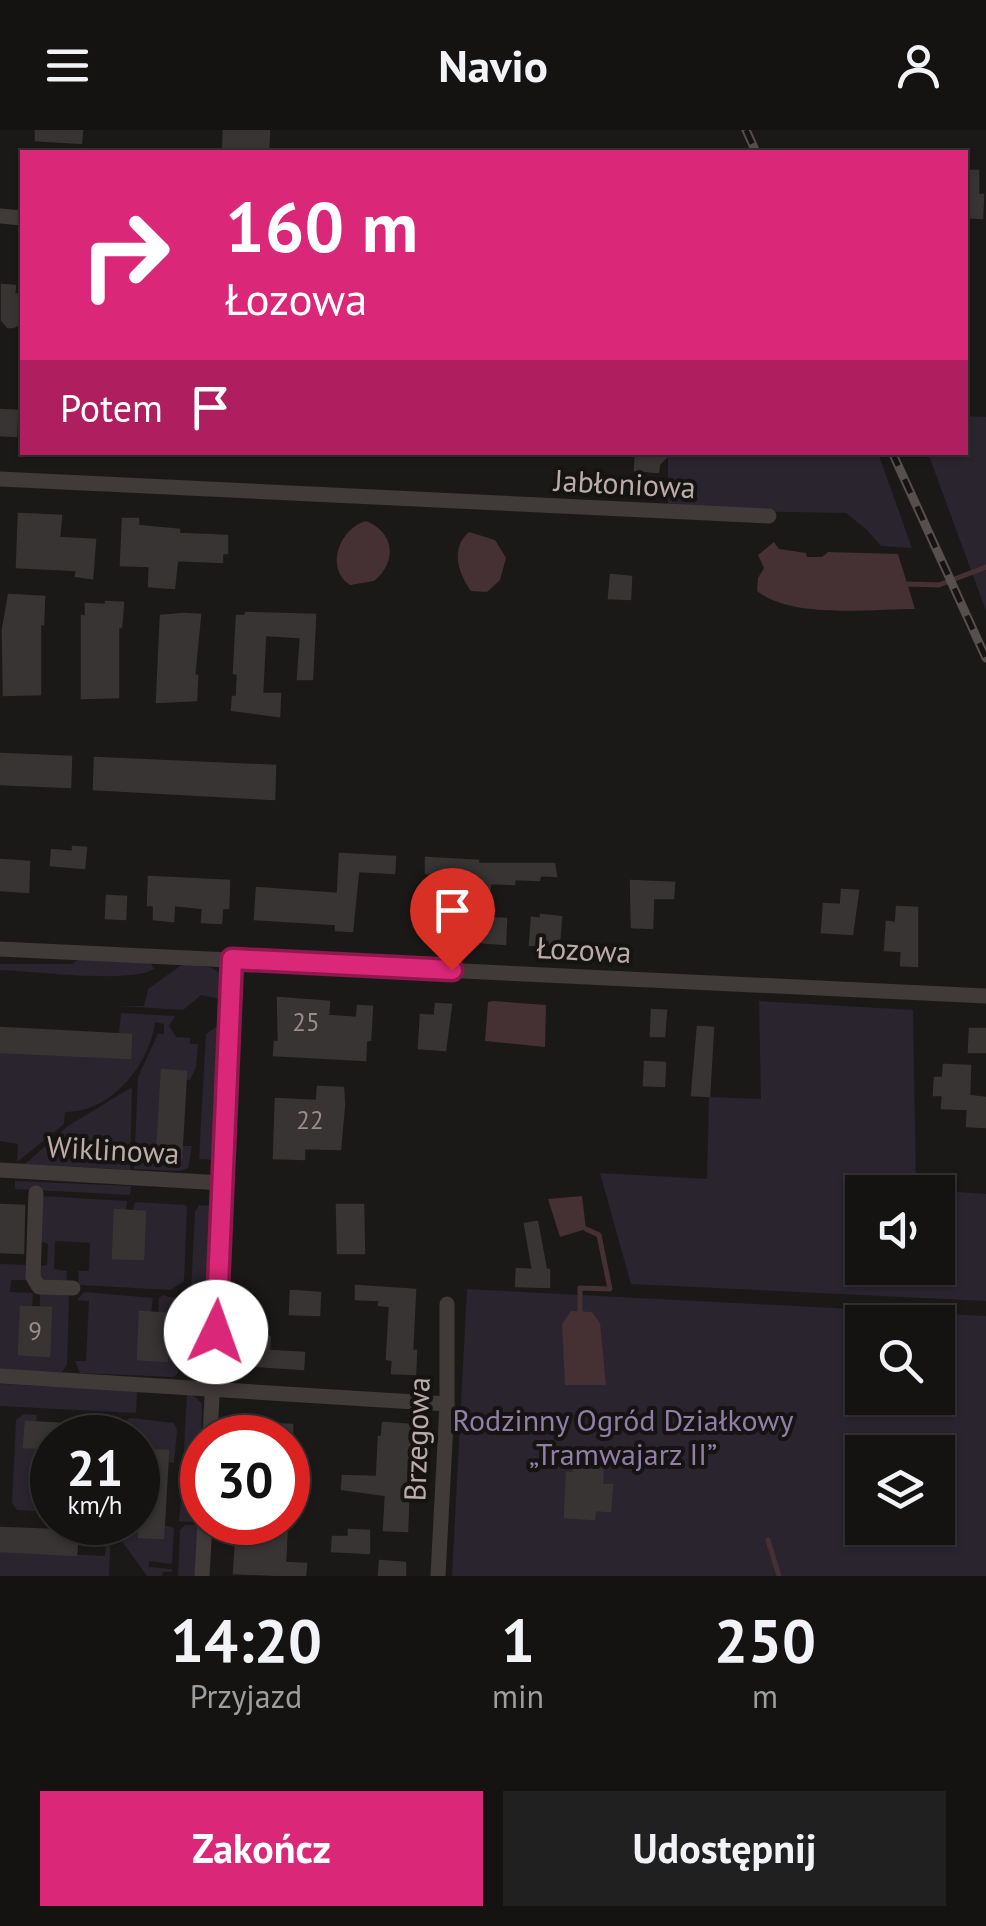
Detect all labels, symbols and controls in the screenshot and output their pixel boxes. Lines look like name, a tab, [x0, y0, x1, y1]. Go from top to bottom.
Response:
text: Navio	[438, 36, 548, 94]
icon: menu	[40, 38, 95, 93]
icon: person	[891, 38, 946, 93]
text: 160 m	[225, 181, 418, 271]
icon: right	[60, 190, 190, 320]
text: Łozowa	[225, 269, 367, 327]
icon: arrive	[183, 380, 238, 435]
text: Potem	[60, 383, 163, 432]
street label: Jabłoniowa	[551, 460, 697, 506]
pin	[410, 868, 495, 971]
icon: arrive	[425, 883, 480, 938]
street label: Łozowa	[536, 927, 632, 971]
house number: 25	[292, 1006, 320, 1038]
house number: 22	[296, 1104, 324, 1136]
street label: Wiklinowa	[46, 1126, 180, 1172]
map controls	[845, 1175, 955, 1545]
button: sound	[845, 1175, 955, 1285]
position arrow	[164, 1280, 268, 1384]
button: search	[845, 1305, 955, 1415]
house number: 9	[28, 1315, 42, 1347]
street label: Brzegowa	[394, 1376, 438, 1502]
park label: Rodzinny Ogród Działkowy „Tramwajarz II”	[453, 1400, 793, 1473]
speed limit sign: 30	[180, 1415, 310, 1545]
text: 21	[67, 1435, 123, 1500]
button: layers	[845, 1435, 955, 1545]
text: km/h	[68, 1489, 122, 1521]
text: 14:20	[170, 1601, 322, 1679]
text: 1	[501, 1601, 535, 1679]
text: 250	[714, 1601, 816, 1679]
text: Przyjazd	[190, 1675, 302, 1717]
text: min	[492, 1675, 544, 1717]
text: m	[752, 1675, 778, 1717]
button: Zakończ	[40, 1791, 483, 1906]
button: Udostępnij	[503, 1791, 946, 1906]

